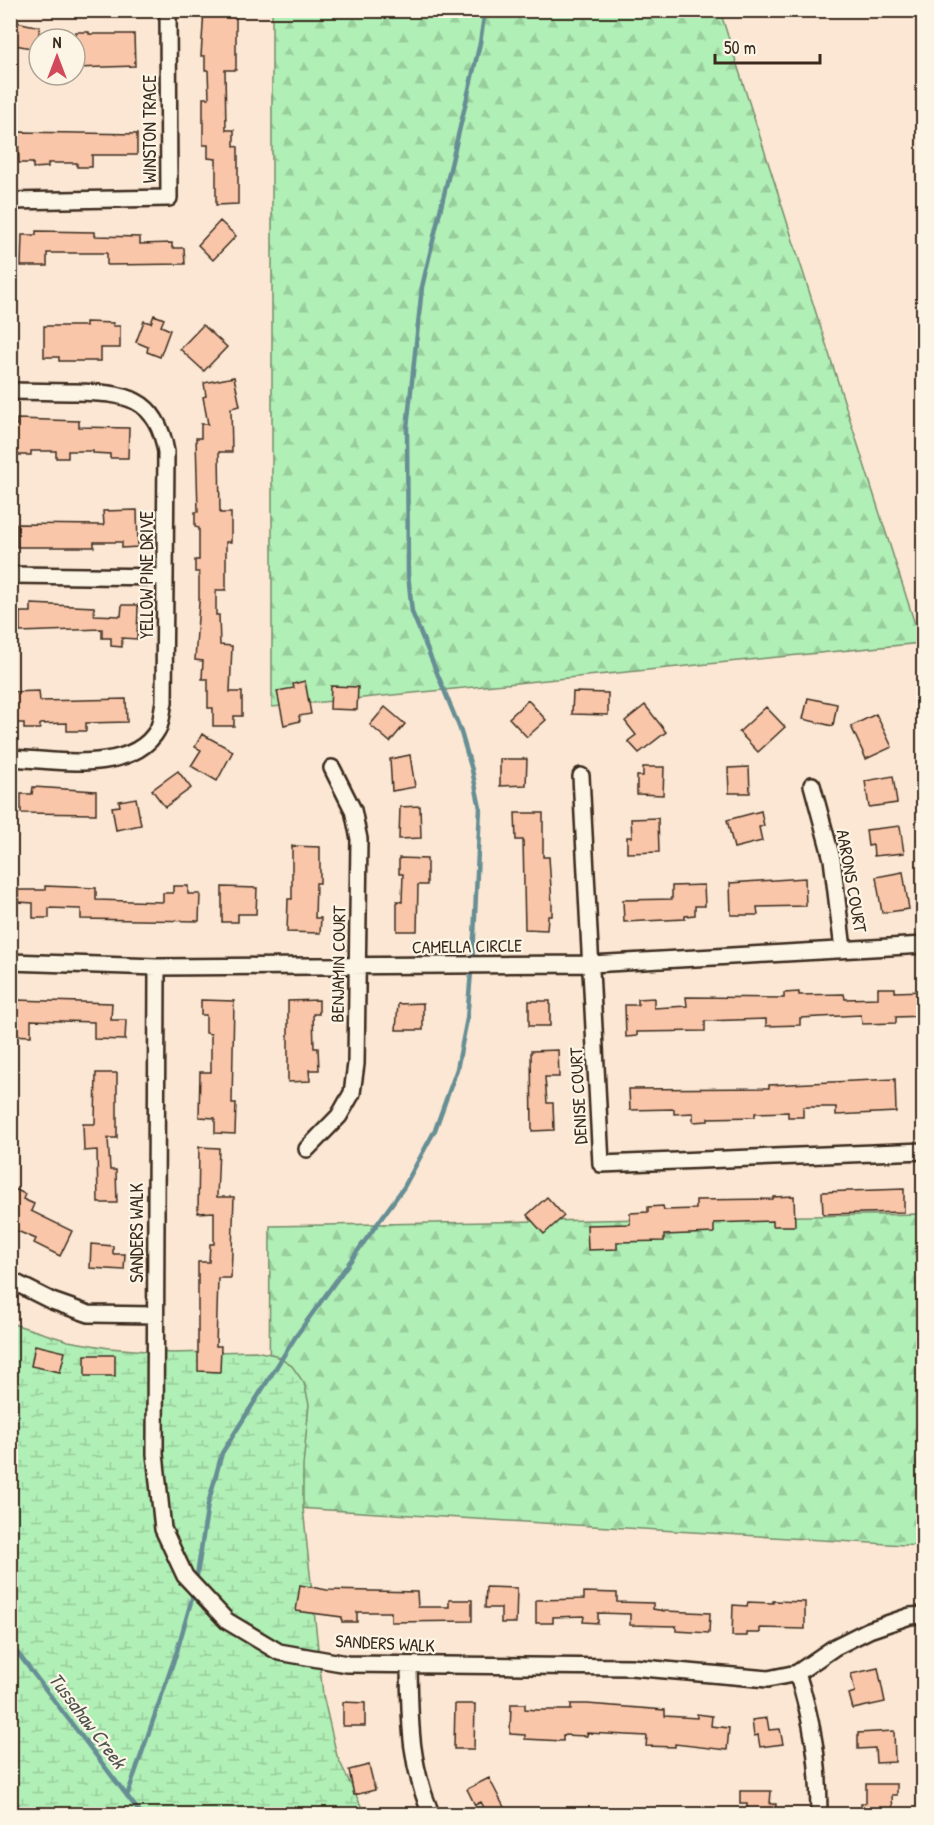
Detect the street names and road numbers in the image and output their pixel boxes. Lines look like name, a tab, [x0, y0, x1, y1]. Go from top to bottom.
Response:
street label: WINSTON TRACE	[137, 75, 162, 183]
street label: YELLOW PINE DRIVE	[134, 511, 159, 639]
street label: AARONS COURT	[831, 828, 873, 935]
street label: BENJAMIN COURT	[324, 905, 352, 1023]
street label: CAMELLA CIRCLE	[412, 933, 522, 959]
street label: DENISE COURT	[563, 1046, 593, 1145]
street label: SANDERS WALK	[124, 1183, 149, 1283]
street label: SANDERS WALK	[335, 1628, 436, 1658]

